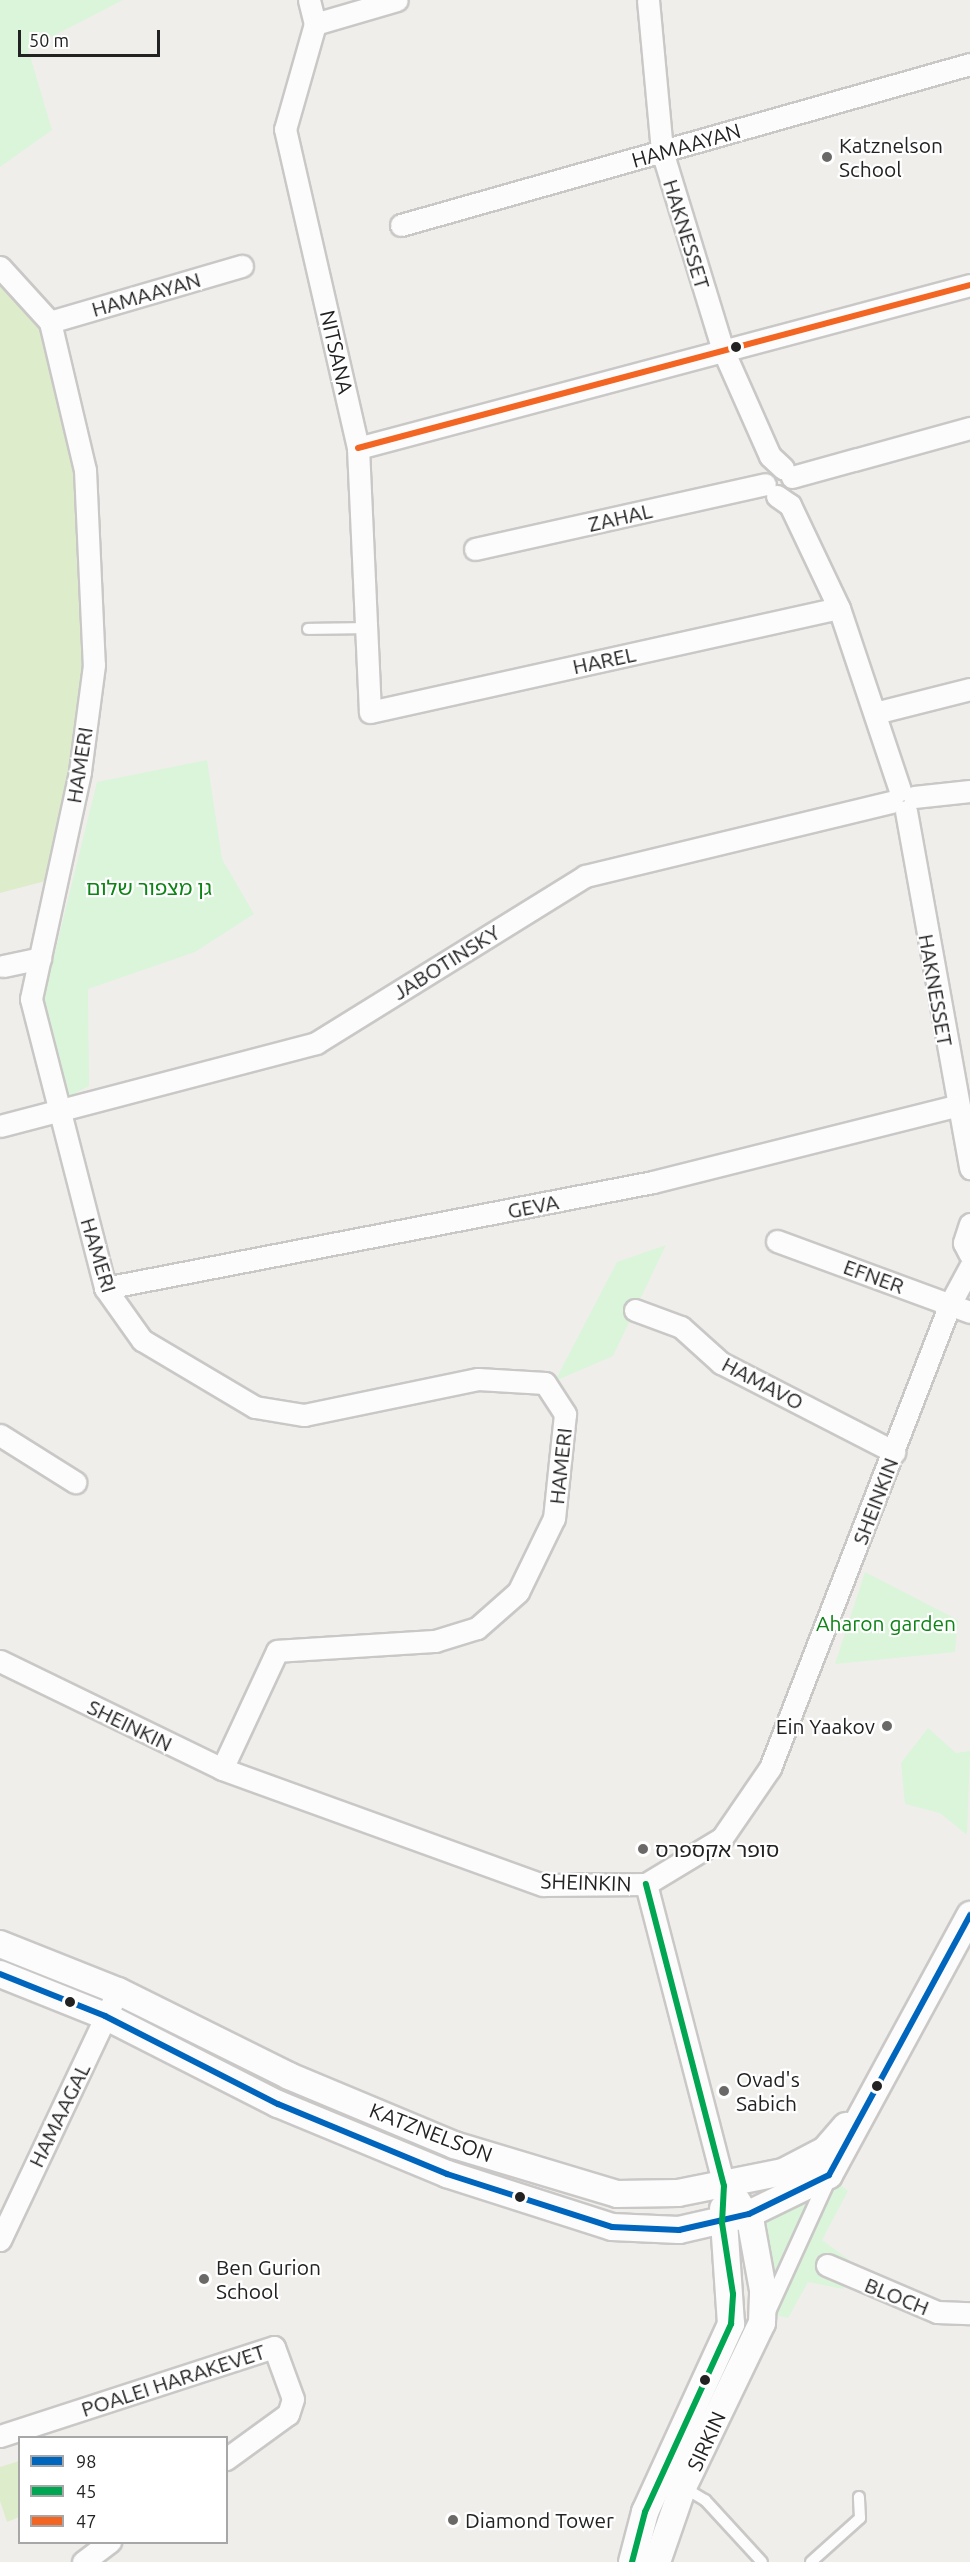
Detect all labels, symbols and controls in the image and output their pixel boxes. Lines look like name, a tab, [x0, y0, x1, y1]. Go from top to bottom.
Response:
scale bar	[21, 18, 164, 56]
text: 50 m	[29, 30, 69, 50]
street label: HAMAAYAN	[629, 117, 743, 173]
place label: Katznelson School	[839, 132, 943, 182]
marker: Katznelson School	[820, 150, 834, 164]
street label: HAKNESSET	[658, 176, 716, 292]
street label: HAMAAYAN	[89, 266, 203, 322]
street label: NITSANA	[315, 308, 359, 396]
unlabelled marker	[730, 341, 742, 353]
street label: ZAHAL	[586, 497, 654, 537]
street label: HAREL	[570, 641, 638, 679]
street label: HAMERI	[61, 725, 97, 805]
park label: גן מצפור שלום	[86, 874, 212, 900]
street label: JABOTINSKY	[388, 919, 504, 1005]
street label: HAKNESSET	[914, 932, 958, 1048]
street label: GEVA	[505, 1189, 561, 1223]
street label: HAMERI	[76, 1215, 122, 1295]
street label: EFNER	[840, 1253, 908, 1299]
street label: HAMAVO	[718, 1351, 808, 1415]
street label: HAMERI	[543, 1426, 577, 1506]
street label: SHEINKIN	[847, 1454, 903, 1548]
park label: Aharon garden	[816, 1610, 956, 1636]
street label: SHEINKIN	[84, 1694, 176, 1756]
place label: Ein Yaakov	[776, 1713, 875, 1739]
marker: Ein Yaakov	[880, 1719, 894, 1733]
place label: סופר אקספרס	[655, 1836, 779, 1862]
marker: סופר אקספרס	[636, 1842, 650, 1856]
street label: SHEINKIN	[540, 1868, 632, 1896]
unlabelled marker	[64, 1996, 76, 2008]
street label: HAMAAGAL	[23, 2059, 95, 2171]
place label: Ovad's Sabich	[736, 2066, 800, 2116]
unlabelled marker	[871, 2080, 883, 2092]
marker: Ovad's Sabich	[717, 2084, 731, 2098]
street label: KATZNELSON	[366, 2097, 496, 2167]
unlabelled marker	[514, 2191, 526, 2203]
place label: Ben Gurion School	[216, 2254, 321, 2304]
marker: Ben Gurion School	[197, 2272, 211, 2286]
street label: BLOCH	[861, 2272, 933, 2320]
street label: POALEI HARAKEVET	[78, 2338, 268, 2422]
unlabelled marker	[699, 2374, 711, 2386]
street label: SIRKIN	[681, 2407, 731, 2475]
legend	[18, 2436, 228, 2544]
text: 98	[76, 2451, 96, 2471]
text: 45	[76, 2481, 96, 2501]
place label: Diamond Tower	[465, 2507, 614, 2533]
text: 47	[76, 2511, 96, 2531]
marker: Diamond Tower	[446, 2513, 460, 2527]

